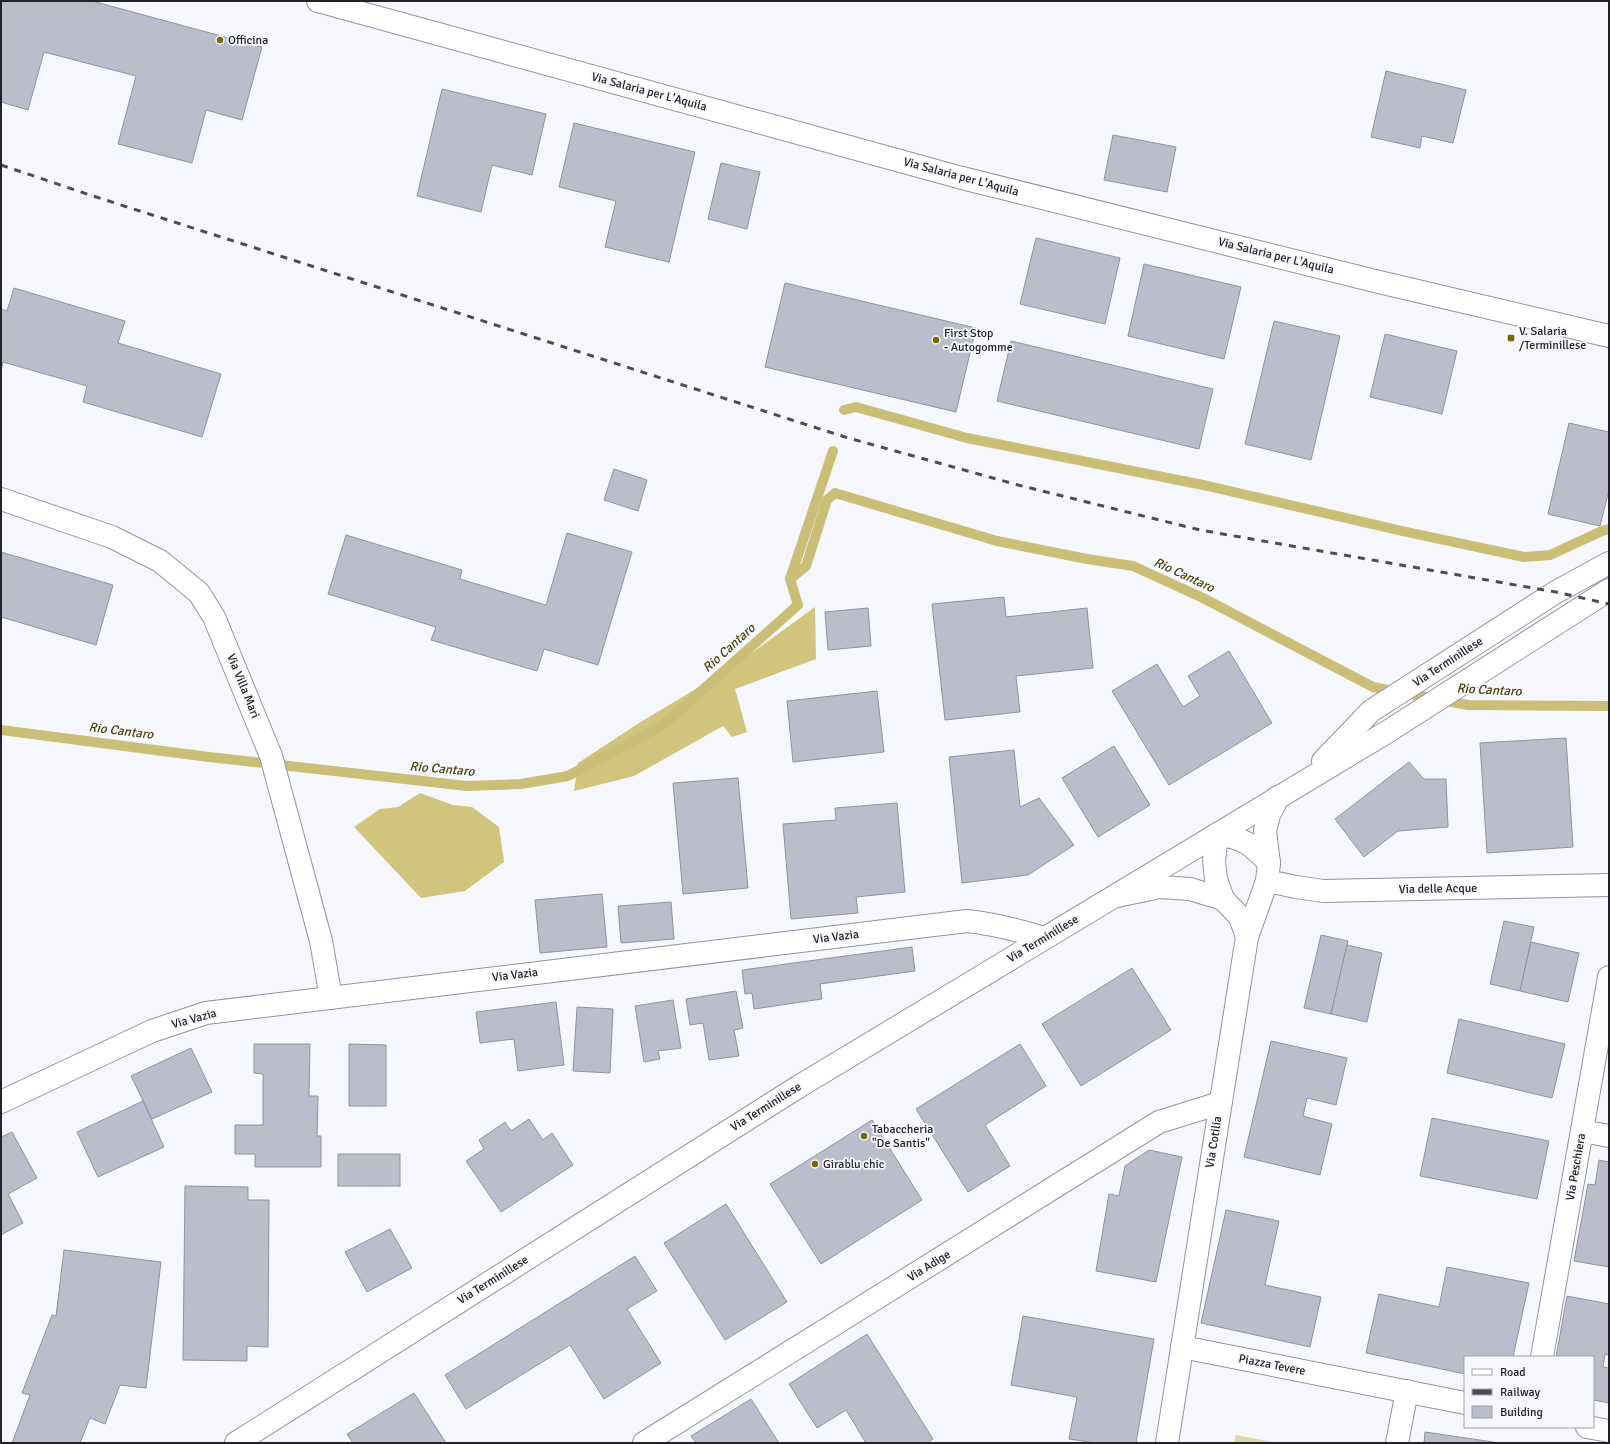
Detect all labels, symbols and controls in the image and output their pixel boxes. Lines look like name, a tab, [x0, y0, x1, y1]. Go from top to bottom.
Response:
place label: Officina	[228, 33, 268, 48]
marker: Officina	[215, 35, 225, 45]
street label: Via Salaria per L'Aquila	[590, 69, 708, 115]
street label: Via Salaria per L'Aquila	[902, 154, 1020, 200]
street label: Via Salaria per L'Aquila	[1217, 234, 1335, 278]
place label: V. Salaria /Terminillese	[1519, 324, 1586, 353]
place label: First Stop - Autogomme	[944, 326, 1013, 355]
marker: V. Salaria /Terminillese	[1506, 333, 1516, 343]
marker: First Stop - Autogomme	[931, 335, 941, 345]
water label: Rio Cantaro	[1151, 554, 1218, 596]
water label: Rio Cantaro	[700, 620, 759, 676]
street label: Via Terminillese	[1410, 634, 1486, 690]
street label: Via Villa Mari	[223, 652, 263, 720]
water label: Rio Cantaro	[1456, 680, 1523, 700]
water label: Rio Cantaro	[88, 719, 155, 743]
water label: Rio Cantaro	[409, 758, 476, 780]
street label: Via delle Acque	[1399, 881, 1477, 897]
street label: Via Terminillese	[1004, 912, 1082, 966]
street label: Via Vazia	[812, 927, 860, 947]
street label: Via Vazia	[491, 965, 539, 985]
street label: Via Vazia	[170, 1006, 218, 1032]
street label: Via Terminillese	[728, 1079, 804, 1135]
street label: Via Cotilia	[1202, 1115, 1226, 1169]
place label: Tabaccheria "De Santis"	[872, 1122, 933, 1151]
marker: Tabaccheria "De Santis"	[859, 1131, 869, 1141]
street label: Via Peschiera	[1563, 1132, 1589, 1202]
place label: Girablu chic	[823, 1157, 885, 1172]
marker: Girablu chic	[810, 1159, 820, 1169]
street label: Via Adige	[905, 1247, 953, 1285]
street label: Via Terminillese	[455, 1252, 531, 1308]
street label: Piazza Tevere	[1237, 1351, 1307, 1379]
legend	[1464, 1356, 1594, 1428]
text: Road	[1500, 1365, 1526, 1380]
text: Railway	[1500, 1385, 1540, 1400]
text: Building	[1500, 1405, 1543, 1420]

